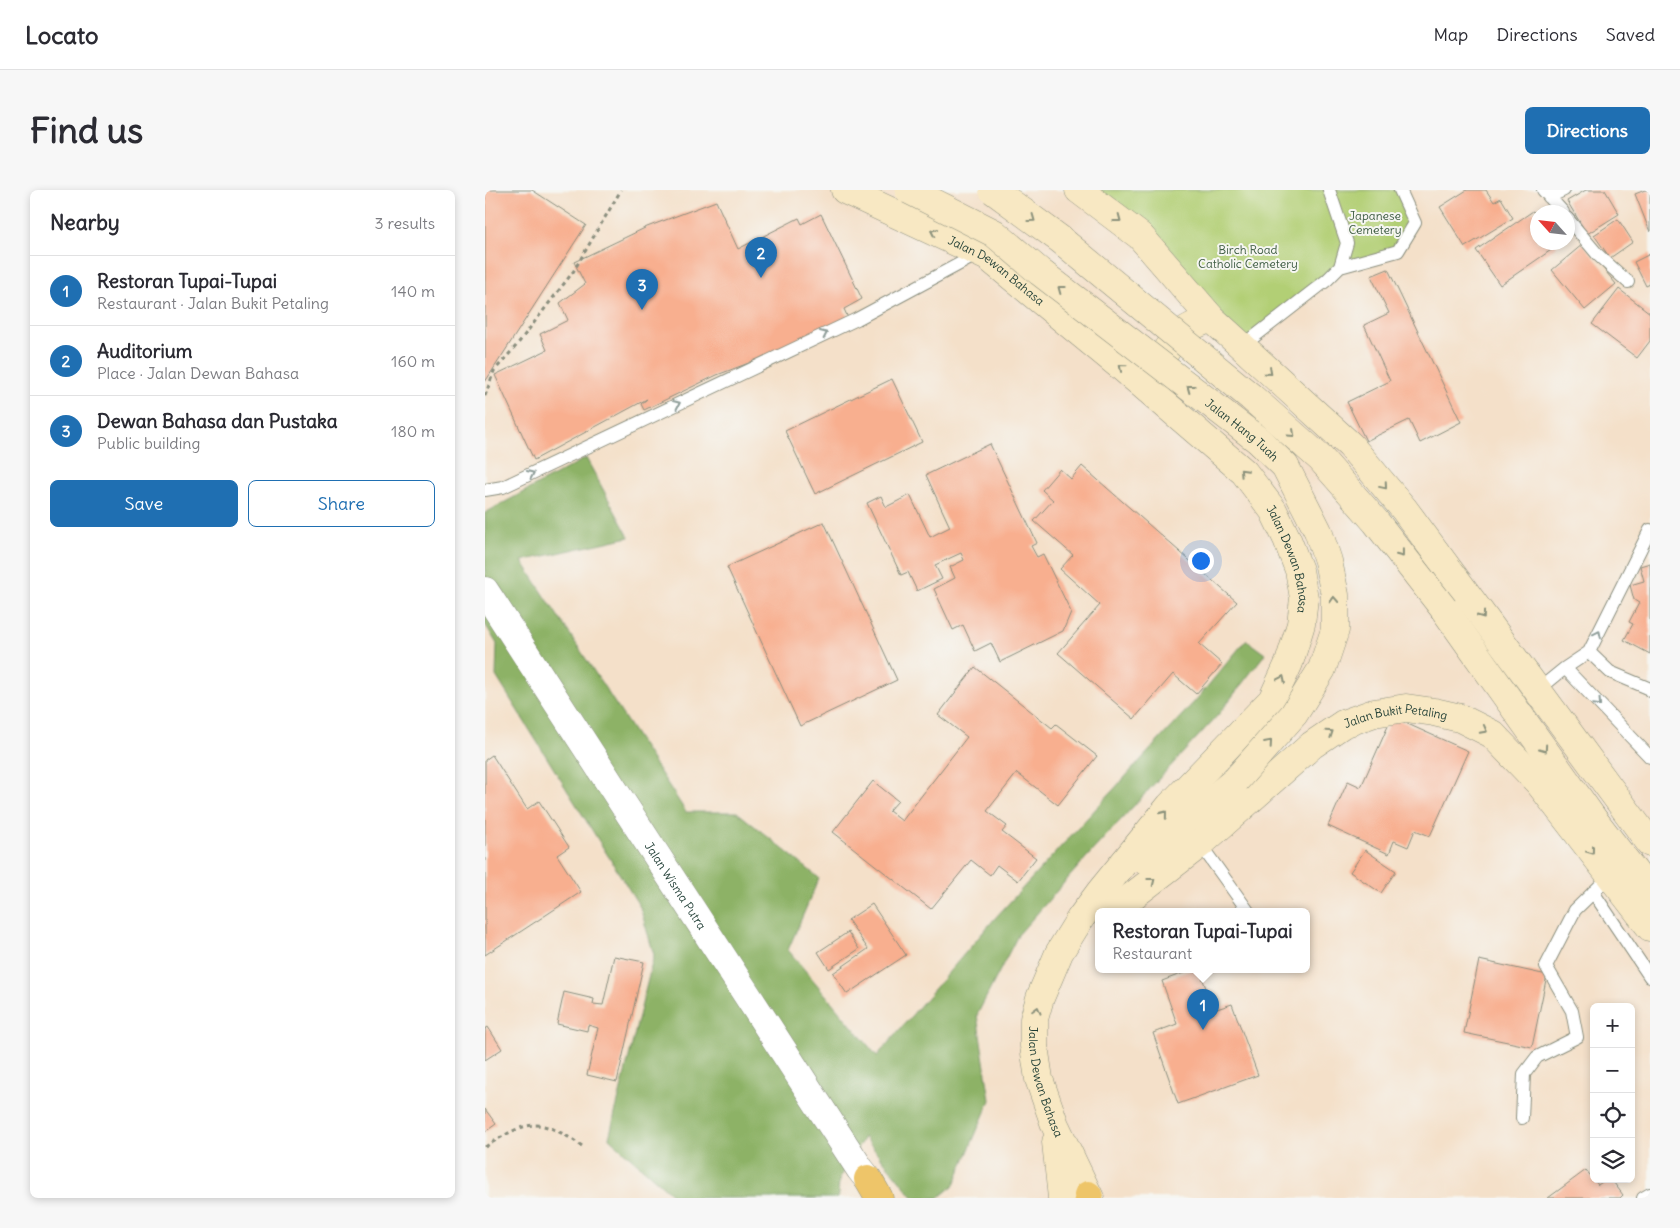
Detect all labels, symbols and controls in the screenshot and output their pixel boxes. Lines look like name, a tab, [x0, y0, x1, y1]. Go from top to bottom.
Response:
text: Locato	[25, 20, 99, 50]
text: Map	[1433, 23, 1468, 46]
text: Directions	[1496, 23, 1578, 46]
text: Saved	[1606, 23, 1655, 46]
button: Directions	[1525, 107, 1650, 154]
text: Find us	[30, 108, 143, 152]
north arrow	[1530, 205, 1575, 250]
park label: Japanese Cemetery	[1348, 208, 1402, 237]
text: Nearby	[50, 209, 120, 236]
text: 3 results	[375, 213, 435, 233]
one-way arrow	[1026, 213, 1036, 222]
one-way arrow	[1112, 214, 1121, 222]
one-way arrow	[930, 228, 939, 238]
street label: Jalan Dewan Bahasa	[946, 232, 1048, 308]
pin: 2	[745, 237, 777, 278]
park label: Birch Road Catholic Cemetery	[1198, 242, 1298, 271]
text: Restoran Tupai-Tupai	[97, 269, 277, 293]
pin: 3	[626, 269, 658, 310]
text: 1	[63, 281, 69, 301]
text: 140 m	[391, 281, 435, 301]
one-way arrow	[1057, 286, 1067, 295]
text: Restaurant · Jalan Bukit Petaling	[97, 293, 329, 313]
one-way arrow	[819, 330, 828, 341]
text: Auditorium	[97, 339, 193, 363]
text: 2	[62, 351, 70, 371]
text: 160 m	[391, 351, 435, 371]
text: Place · Jalan Dewan Bahasa	[97, 363, 299, 383]
one-way arrow	[1119, 365, 1128, 373]
one-way arrow	[1263, 366, 1272, 375]
one-way arrow	[1186, 385, 1196, 394]
street label: Jalan Hang Tuah	[1203, 395, 1282, 464]
one-way arrow	[672, 400, 681, 410]
text: Dewan Bahasa dan Pustaka	[97, 409, 338, 433]
text: 3	[61, 421, 71, 441]
text: 180 m	[391, 421, 435, 441]
one-way arrow	[1287, 428, 1296, 437]
text: Public building	[97, 433, 200, 453]
one-way arrow	[1240, 469, 1249, 478]
one-way arrow	[525, 470, 534, 480]
button: Save	[50, 480, 238, 527]
button: Share	[248, 480, 435, 527]
one-way arrow	[1379, 480, 1388, 489]
street label: Jalan Dewan Bahasa	[1264, 501, 1312, 614]
your location	[1188, 548, 1214, 574]
one-way arrow	[1396, 548, 1404, 557]
one-way arrow	[1329, 596, 1340, 604]
one-way arrow	[1477, 609, 1485, 618]
one-way arrow	[1592, 630, 1602, 639]
one-way arrow	[1275, 675, 1286, 684]
one-way arrow	[1592, 697, 1601, 706]
street label: Jalan Bukit Petaling	[1342, 700, 1449, 731]
one-way arrow	[1479, 724, 1488, 734]
one-way arrow	[1325, 730, 1334, 739]
one-way arrow	[1263, 740, 1272, 749]
one-way arrow	[1538, 743, 1547, 753]
one-way arrow	[1158, 810, 1167, 819]
street label: Jalan Wisma Putra	[642, 839, 710, 932]
one-way arrow	[1585, 845, 1594, 855]
one-way arrow	[1146, 879, 1155, 887]
popup	[1095, 908, 1310, 973]
text: Restoran Tupai-Tupai	[1113, 919, 1293, 943]
text: Restaurant	[1113, 943, 1192, 963]
pin: 1	[1187, 989, 1219, 1030]
map controls	[1590, 1003, 1635, 1183]
button: +	[1590, 1003, 1635, 1048]
one-way arrow	[1031, 1006, 1041, 1014]
street label: Jalan Dewan Bahasa	[1027, 1026, 1067, 1139]
button: −	[1590, 1048, 1635, 1093]
button: locate	[1590, 1093, 1635, 1138]
button: layers	[1590, 1138, 1635, 1183]

